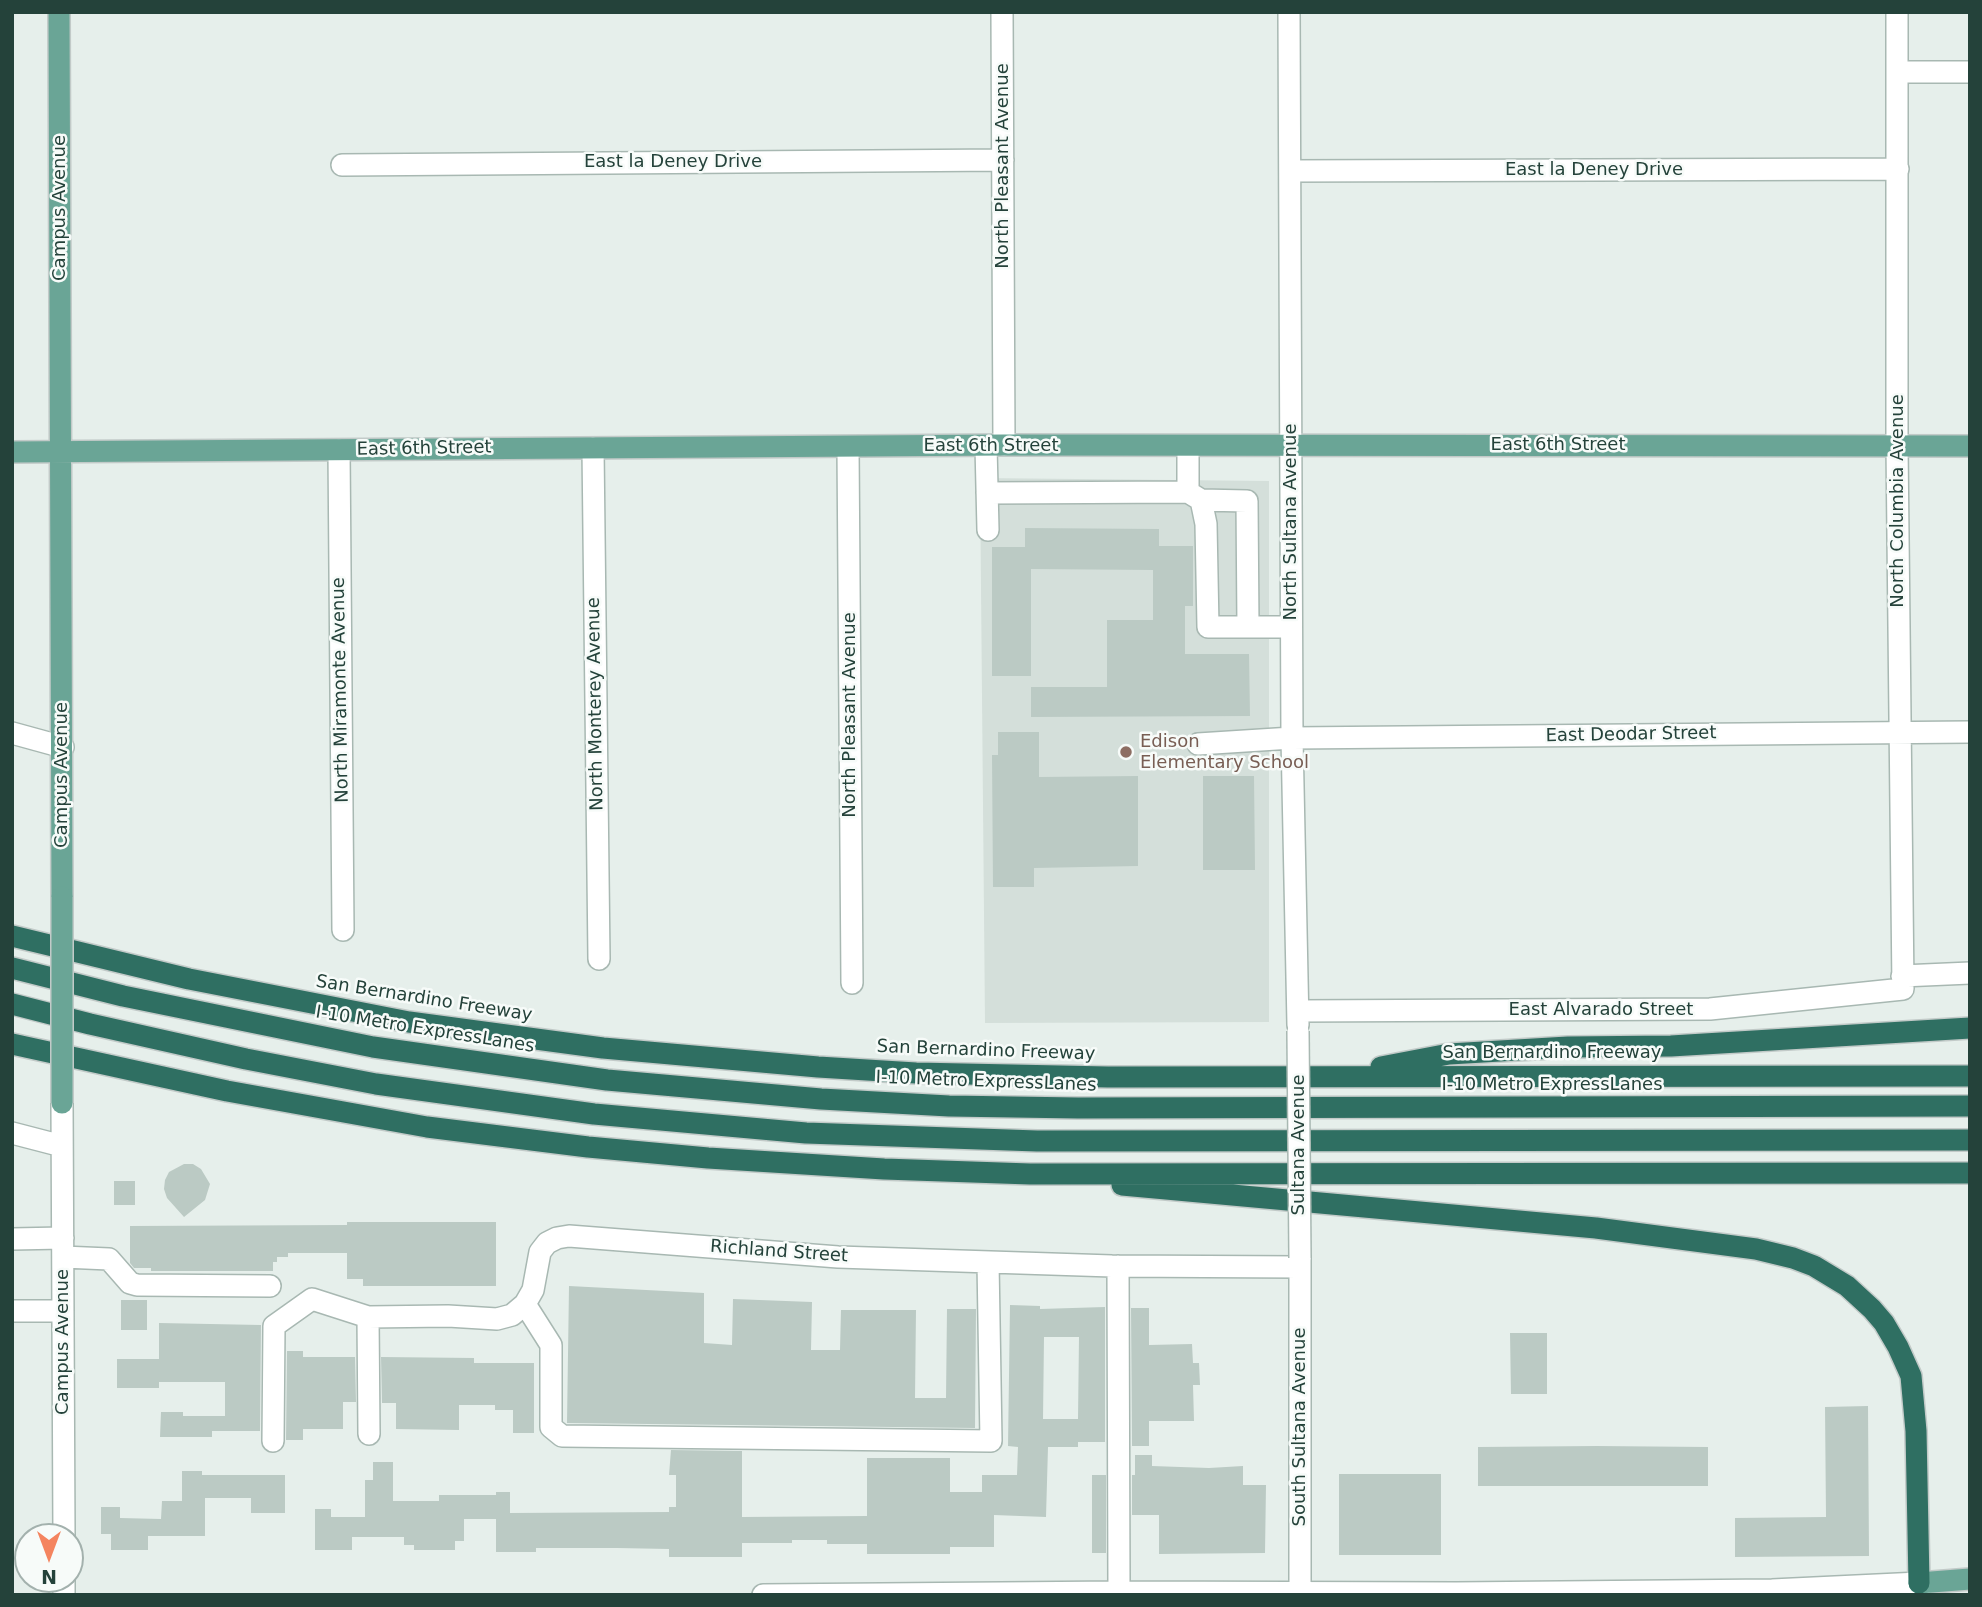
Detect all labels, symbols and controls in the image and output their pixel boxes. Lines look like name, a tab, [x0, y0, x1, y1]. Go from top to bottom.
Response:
street label: North Pleasant Avenue	[992, 63, 1014, 269]
street label: Campus Avenue	[49, 135, 71, 281]
street label: East la Deney Drive	[584, 151, 762, 173]
street label: East la Deney Drive	[1505, 159, 1683, 181]
street label: North Columbia Avenue	[1887, 394, 1909, 608]
street label: North Sultana Avenue	[1280, 423, 1302, 621]
street label: East 6th Street	[1491, 434, 1625, 456]
street label: East 6th Street	[924, 435, 1058, 457]
street label: East 6th Street	[356, 437, 492, 461]
street label: North Miramonte Avenue	[328, 577, 354, 803]
street label: North Monterey Avenue	[583, 597, 609, 811]
street label: North Pleasant Avenue	[839, 612, 861, 818]
street label: Campus Avenue	[51, 702, 73, 848]
street label: East Deodar Street	[1545, 723, 1717, 747]
place label: Edison Elementary School	[1140, 731, 1309, 774]
marker: Edison Elementary School	[1118, 744, 1134, 760]
street label: San Bernardino Freeway	[314, 971, 534, 1027]
street label: East Alvarado Street	[1509, 999, 1693, 1021]
street label: I-10 Metro ExpressLanes	[314, 1002, 536, 1058]
street label: San Bernardino Freeway	[876, 1036, 1096, 1066]
street label: San Bernardino Freeway	[1443, 1042, 1661, 1064]
street label: I-10 Metro ExpressLanes	[875, 1067, 1097, 1097]
street label: I-10 Metro ExpressLanes	[1441, 1074, 1663, 1096]
street label: Sultana Avenue	[1288, 1075, 1310, 1215]
street label: Richland Street	[709, 1236, 849, 1268]
street label: Campus Avenue	[52, 1269, 74, 1415]
street label: South Sultana Avenue	[1289, 1328, 1311, 1526]
north arrow	[14, 1523, 84, 1593]
text: N	[41, 1566, 57, 1588]

